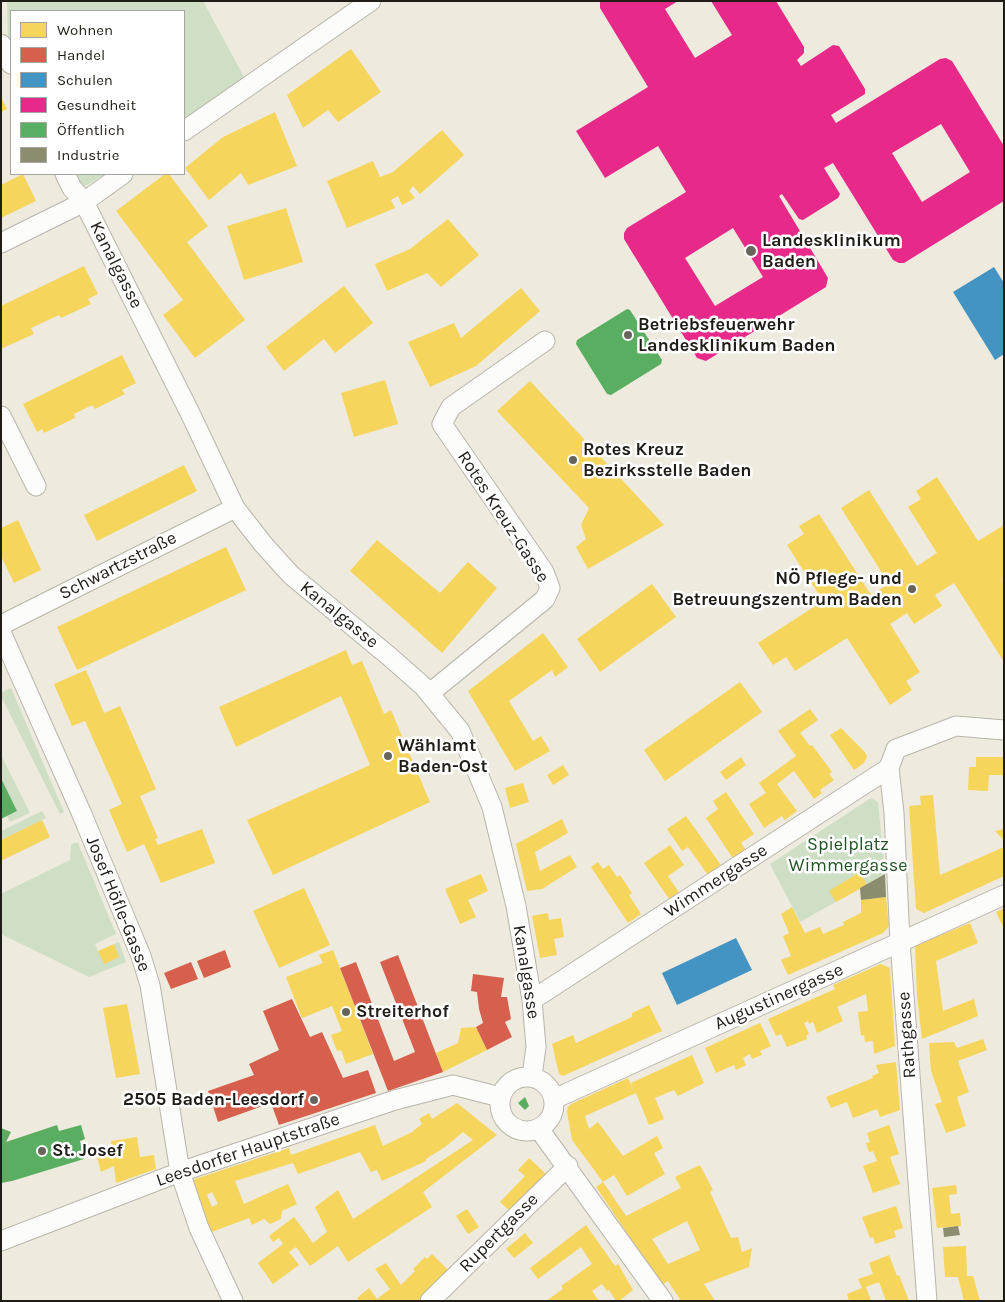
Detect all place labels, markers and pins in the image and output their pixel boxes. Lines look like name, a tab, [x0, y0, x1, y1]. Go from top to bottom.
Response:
place label: Landesklinikum Baden	[762, 230, 901, 272]
marker: Landesklinikum Baden	[744, 244, 758, 258]
place label: Betriebsfeuerwehr Landesklinikum Baden	[638, 314, 835, 356]
marker: Betriebsfeuerwehr Landesklinikum Baden	[622, 329, 634, 341]
place label: Rotes Kreuz Bezirksstelle Baden	[583, 439, 751, 482]
marker: Rotes Kreuz Bezirksstelle Baden	[567, 454, 579, 466]
place label: NÖ Pflege- und Betreuungszentrum Baden	[673, 568, 902, 610]
marker: NÖ Pflege- und Betreuungszentrum Baden	[906, 583, 918, 595]
place label: Wählamt Baden-Ost	[398, 735, 488, 778]
marker: Wählamt Baden-Ost	[382, 750, 394, 762]
place label: Streiterhof	[356, 1001, 449, 1023]
marker: Streiterhof	[340, 1006, 352, 1018]
place label: 2505 Baden-Leesdorf	[123, 1089, 304, 1111]
marker: 2505 Baden-Leesdorf	[308, 1094, 320, 1106]
place label: St. Josef	[52, 1140, 123, 1162]
marker: St. Josef	[36, 1145, 48, 1157]

